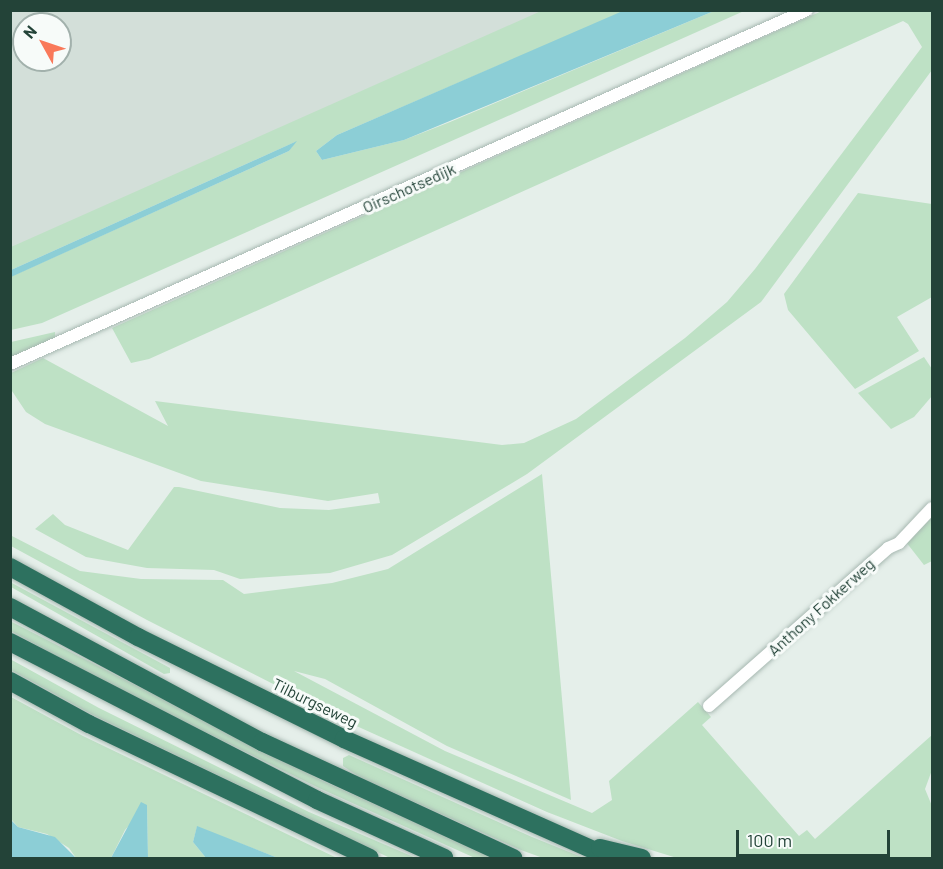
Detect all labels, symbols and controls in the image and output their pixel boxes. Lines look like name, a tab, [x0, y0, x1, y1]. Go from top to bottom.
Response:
north arrow	[12, 12, 72, 72]
text: N	[19, 21, 40, 42]
street label: Oirschotsedijk	[360, 159, 458, 217]
street label: Anthony Fokkerweg	[764, 554, 878, 660]
street label: Tilburgseweg	[269, 674, 361, 732]
scale bar	[739, 818, 894, 856]
text: 100 m	[747, 829, 792, 851]

